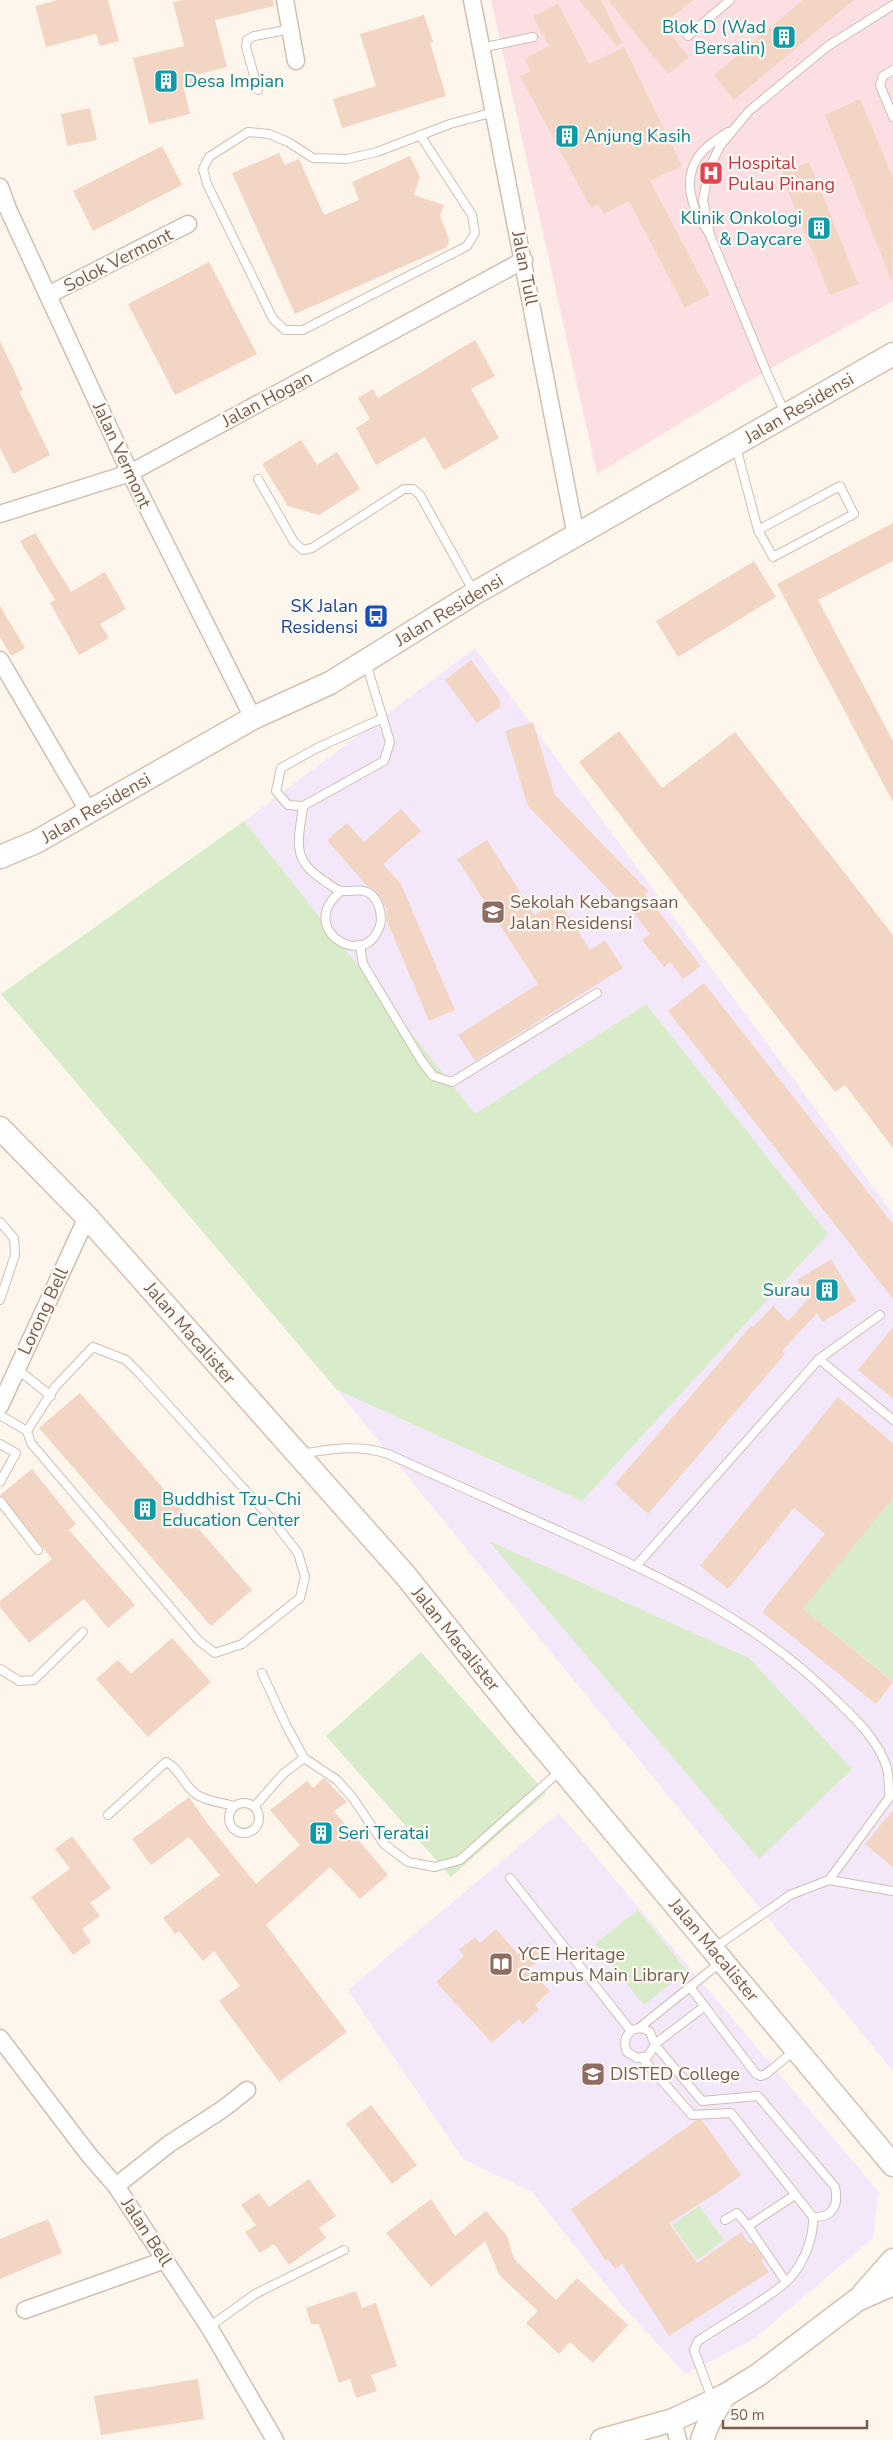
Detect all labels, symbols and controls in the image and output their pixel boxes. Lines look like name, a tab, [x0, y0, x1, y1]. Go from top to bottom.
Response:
place label: Blok D (Wad Bersalin)	[662, 15, 766, 60]
building icon: Blok D (Wad Bersalin)	[771, 24, 797, 50]
building icon: Desa Impian	[153, 68, 179, 94]
place label: Desa Impian	[184, 69, 284, 93]
building icon: Anjung Kasih	[554, 123, 580, 149]
place label: Anjung Kasih	[584, 124, 691, 148]
place label: Hospital Pulau Pinang	[728, 151, 835, 196]
hospital icon: Hospital Pulau Pinang	[698, 160, 724, 186]
place label: Klinik Onkologi & Daycare	[680, 206, 802, 251]
building icon: Klinik Onkologi & Daycare	[806, 215, 832, 241]
street label: Solok Vermont	[59, 222, 177, 298]
street label: Jalan Tull	[506, 228, 544, 308]
street label: Jalan Hogan	[217, 365, 316, 433]
street label: Jalan Residensi	[739, 367, 858, 450]
street label: Jalan Vermont	[87, 397, 157, 513]
street label: Jalan Residensi	[389, 568, 508, 652]
place label: SK Jalan Residensi	[281, 594, 358, 639]
bus stop icon: SK Jalan Residensi	[363, 603, 389, 629]
street label: Jalan Residensi	[36, 767, 155, 850]
place label: Sekolah Kebangsaan Jalan Residensi	[509, 890, 679, 935]
school or university icon: Sekolah Kebangsaan Jalan Residensi	[480, 899, 506, 925]
street label: Lorong Bell	[12, 1263, 74, 1359]
street label: Jalan Macalister	[138, 1276, 241, 1390]
building icon: Surau	[814, 1277, 840, 1303]
place label: Surau	[763, 1278, 810, 1302]
place label: Buddhist Tzu-Chi Education Center	[162, 1487, 301, 1532]
building icon: Buddhist Tzu-Chi Education Center	[132, 1496, 158, 1522]
street label: Jalan Macalister	[406, 1581, 506, 1697]
building icon: Seri Teratai	[308, 1820, 334, 1846]
place label: Seri Teratai	[338, 1821, 429, 1845]
street label: Jalan Macalister	[663, 1892, 765, 2007]
place label: YCE Heritage Campus Main Library	[517, 1942, 690, 1987]
library icon: YCE Heritage Campus Main Library	[488, 1951, 514, 1977]
school or university icon: DISTED College	[580, 2061, 606, 2087]
place label: DISTED College	[610, 2062, 740, 2086]
street label: Jalan Bell	[115, 2192, 179, 2272]
scale bar	[723, 2398, 867, 2430]
text: 50 m	[730, 2405, 765, 2425]

